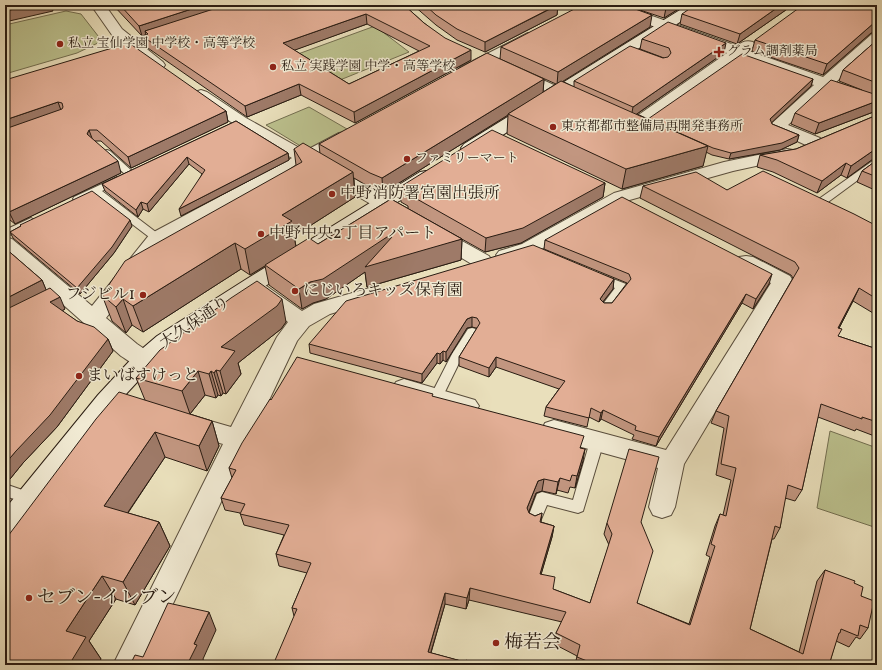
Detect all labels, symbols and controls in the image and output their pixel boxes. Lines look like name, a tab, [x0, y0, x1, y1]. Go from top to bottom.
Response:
place label: 私立 宝仙学園 中学校・高等学校	[68, 35, 255, 53]
marker: 私立 宝仙学園 中学校・高等学校	[55, 39, 65, 49]
place label: グラム調剤薬局	[727, 43, 818, 61]
marker: グラム調剤薬局	[714, 47, 724, 57]
place label: 私立 実践学園 中学・高等学校	[281, 58, 455, 76]
marker: 私立 実践学園 中学・高等学校	[268, 62, 278, 72]
place label: 東京都都市整備局再開発事務所	[561, 118, 743, 136]
marker: 東京都都市整備局再開発事務所	[548, 122, 558, 132]
place label: ファミリーマート	[415, 150, 519, 168]
marker: ファミリーマート	[402, 154, 412, 164]
place label: 中野消防署宮園出張所	[340, 183, 500, 205]
marker: 中野消防署宮園出張所	[327, 189, 337, 199]
place label: 中野中央2丁目アパート	[269, 223, 436, 245]
marker: 中野中央2丁目アパート	[256, 229, 266, 239]
place label: にじいろキッズ保育園	[303, 280, 463, 302]
place label: フジビル1	[65, 284, 135, 306]
marker: にじいろキッズ保育園	[290, 286, 300, 296]
marker: フジビル1	[138, 290, 148, 300]
street label: 大久保通り	[156, 292, 234, 354]
place label: まいばすけっと	[87, 365, 199, 387]
marker: まいばすけっと	[74, 371, 84, 381]
place label: セブン-イレブン	[37, 585, 176, 611]
marker: セブン-イレブン	[24, 593, 34, 603]
place label: 梅若会	[504, 630, 561, 656]
marker: 梅若会	[491, 638, 501, 648]

